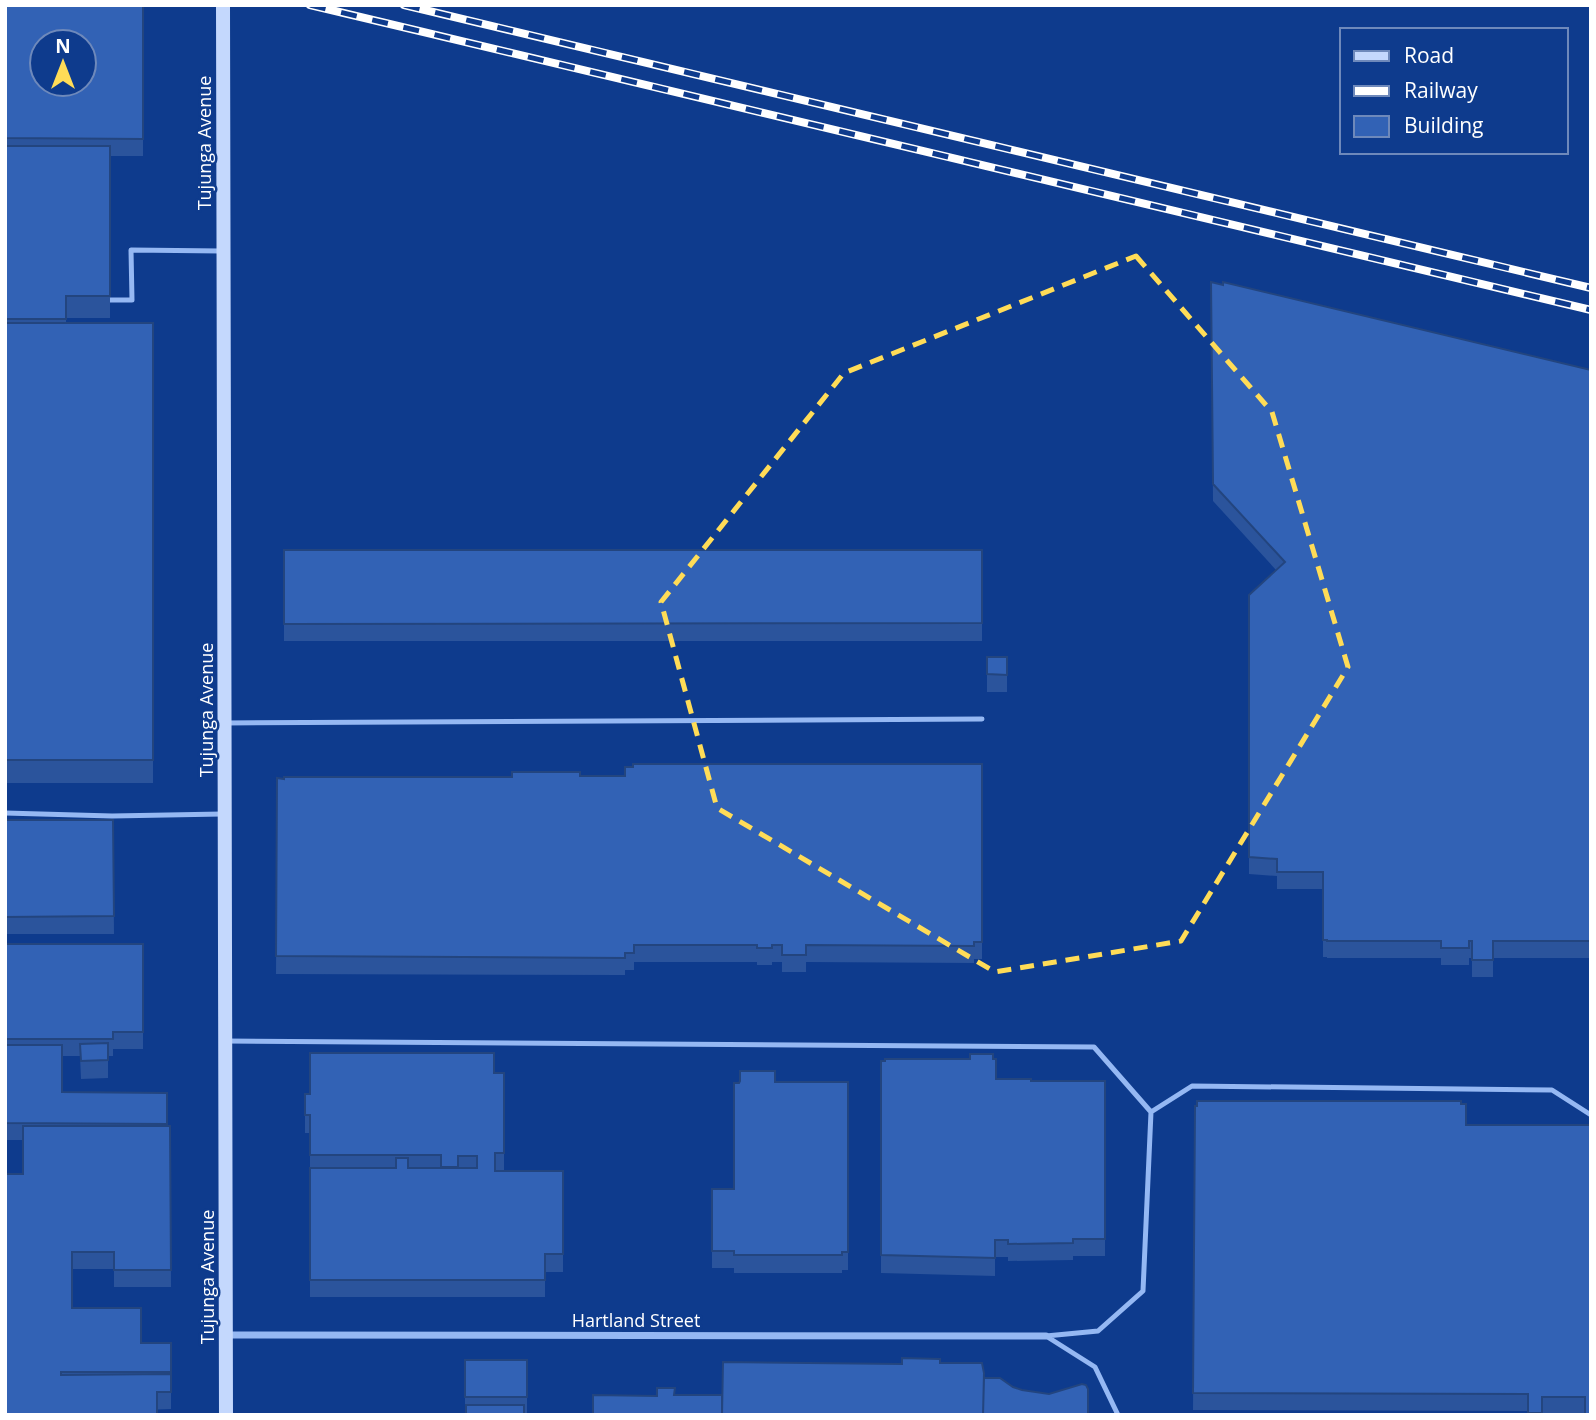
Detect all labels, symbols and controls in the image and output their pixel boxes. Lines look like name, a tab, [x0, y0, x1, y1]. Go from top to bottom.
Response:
north arrow	[28, 28, 98, 98]
legend	[1340, 28, 1568, 154]
text: N	[55, 33, 71, 59]
text: Road	[1404, 41, 1454, 69]
street label: Tujunga Avenue	[192, 76, 216, 210]
text: Railway	[1404, 76, 1478, 104]
text: Building	[1404, 111, 1483, 139]
street label: Tujunga Avenue	[194, 643, 218, 777]
street label: Tujunga Avenue	[195, 1210, 219, 1344]
street label: Hartland Street	[572, 1308, 700, 1332]

